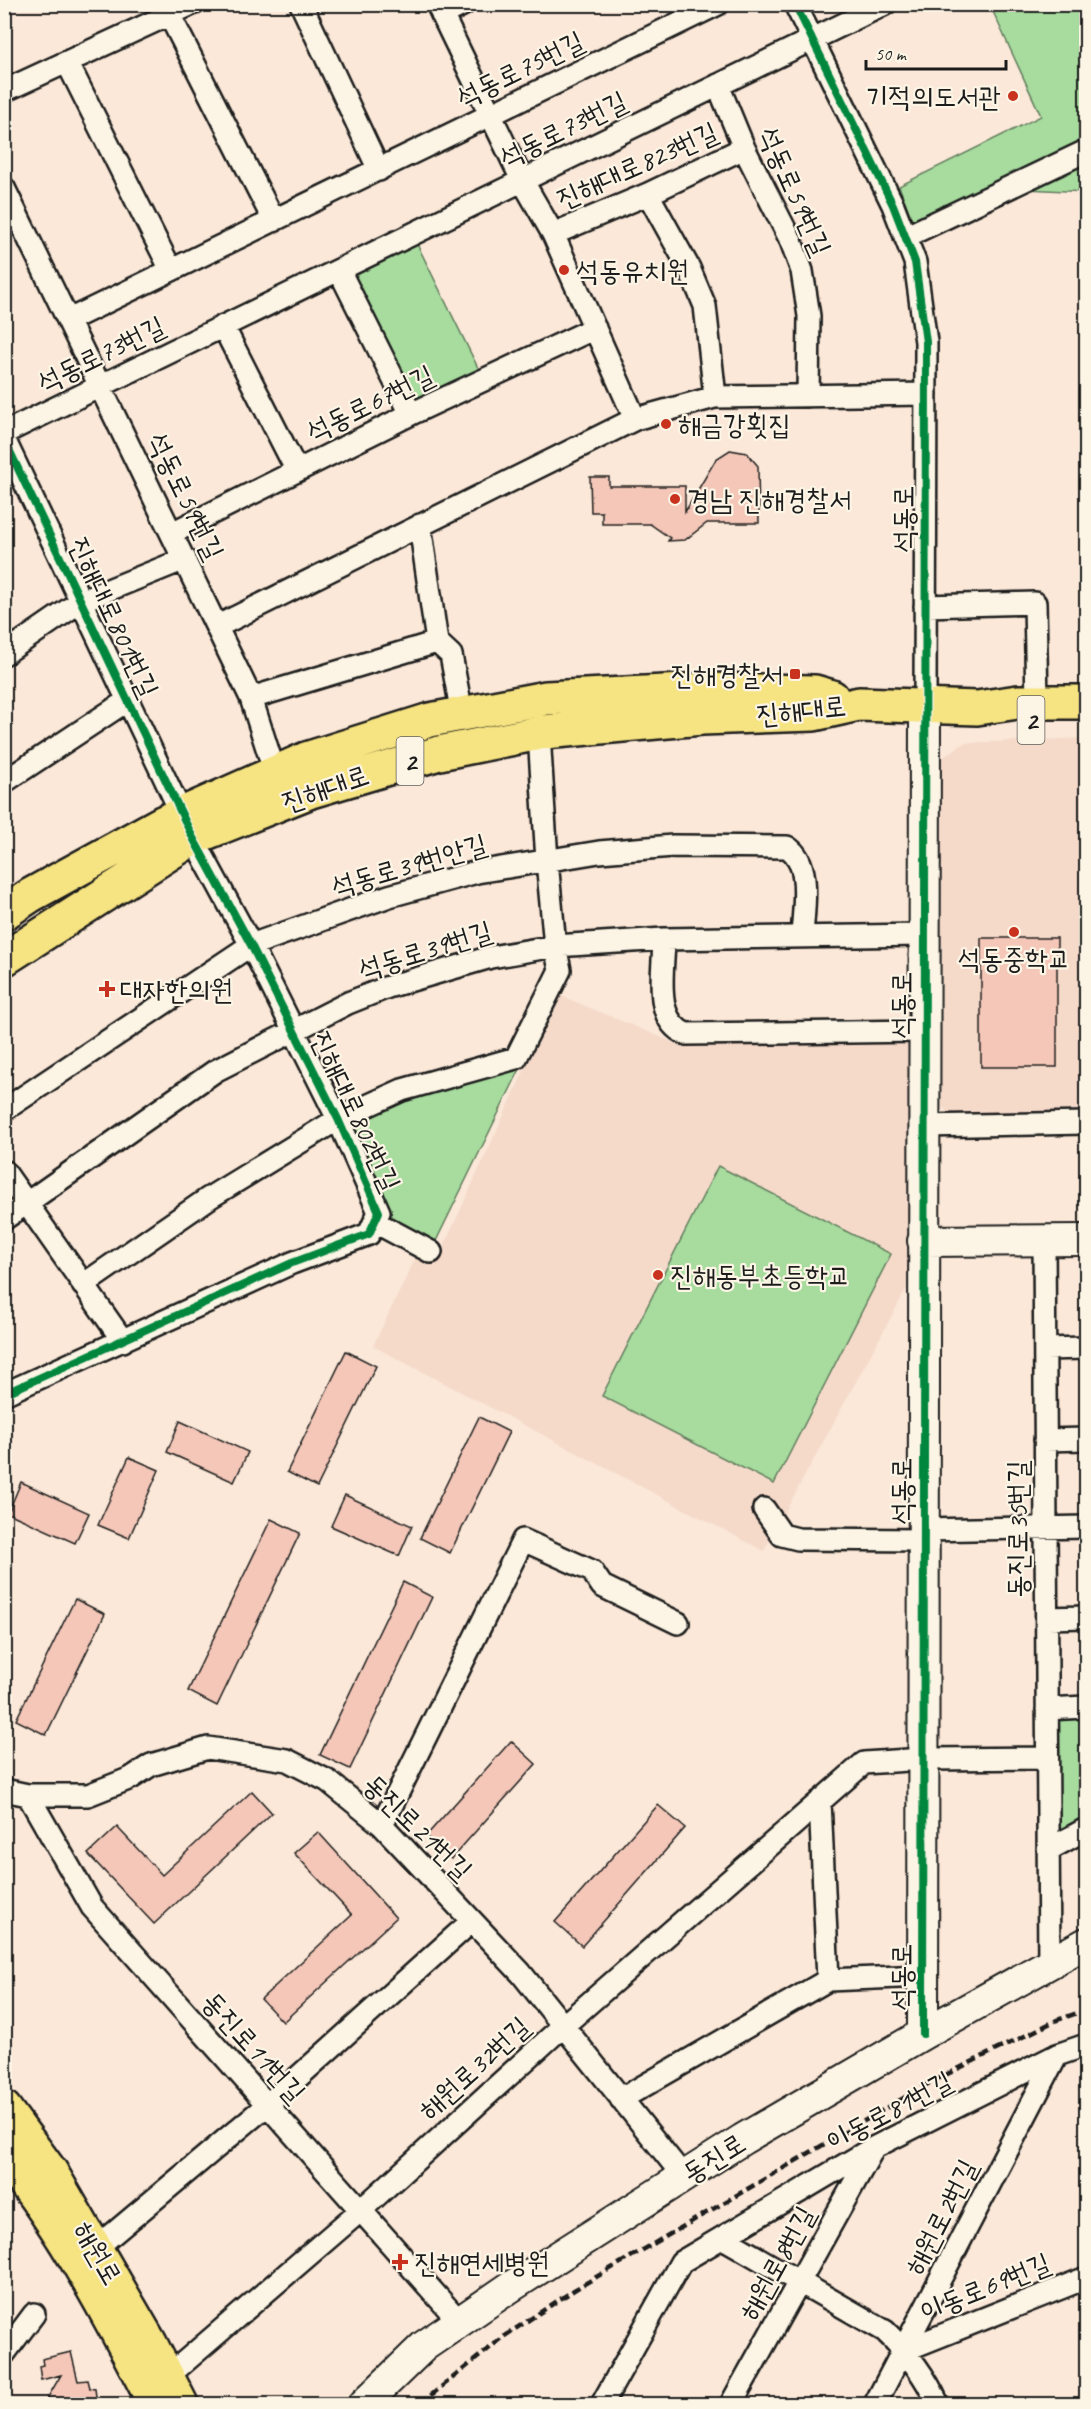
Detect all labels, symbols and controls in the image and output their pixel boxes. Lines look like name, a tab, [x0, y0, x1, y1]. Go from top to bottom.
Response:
street label: 석동로75번길	[450, 23, 590, 115]
scale bar	[866, 33, 1006, 71]
text: 50 m	[875, 43, 908, 65]
place label: 기적의도서관	[866, 79, 1001, 114]
street label: 석동로73번길	[493, 83, 633, 175]
marker: 기적의도서관	[1006, 89, 1020, 103]
street label: 진해대로823번길	[551, 114, 723, 216]
street label: 석동로59번길	[751, 121, 839, 261]
place label: 석동유치원	[576, 253, 689, 288]
marker: 석동유치원	[557, 263, 571, 277]
street label: 석동로73번길	[31, 308, 171, 400]
street label: 석동로67번길	[300, 357, 440, 449]
place label: 해금강횟집	[678, 407, 791, 442]
marker: 해금강횟집	[659, 417, 673, 431]
street label: 석동로59번길	[140, 426, 232, 566]
place label: 경남 진해경찰서	[687, 482, 852, 517]
street label: 석동로	[886, 485, 921, 553]
marker: 경남 진해경찰서	[668, 492, 682, 506]
street label: 진해대로801번길	[62, 531, 166, 703]
place label: 진해경찰서	[670, 657, 783, 692]
marker: 진해경찰서	[788, 667, 802, 681]
street label: 진해대로	[754, 688, 848, 732]
road number: 2	[1018, 696, 1044, 744]
road number: 2	[396, 737, 424, 785]
street label: 진해대로	[277, 757, 373, 819]
street label: 석동로39번안길	[327, 826, 491, 904]
street label: 석동로39번길	[354, 913, 496, 987]
marker: 석동중학교	[1007, 925, 1021, 939]
place label: 석동중학교	[958, 941, 1070, 976]
street label: 석동로	[884, 971, 919, 1039]
place label: 대자한의원	[120, 972, 233, 1007]
marker: 대자한의원	[98, 980, 116, 998]
street label: 진해대로802번길	[304, 1025, 408, 1197]
place label: 진해동부초등학교	[670, 1258, 850, 1293]
marker: 진해동부초등학교	[651, 1268, 665, 1282]
street label: 석동로	[884, 1457, 919, 1525]
street label: 동진로35번길	[1000, 1460, 1035, 1598]
street label: 동진로21번길	[356, 1767, 480, 1887]
street label: 석동로	[884, 1943, 919, 2011]
street label: 동진로11번길	[195, 1984, 313, 2110]
street label: 해원로32번길	[411, 2009, 537, 2127]
street label: 이동로81번길	[820, 2063, 958, 2159]
street label: 동진로	[676, 2125, 752, 2191]
street label: 해원로2번길	[897, 2153, 985, 2281]
street label: 해원로8번길	[731, 2200, 823, 2326]
street label: 해원로	[66, 2215, 130, 2291]
place label: 진해연세병원	[414, 2245, 549, 2280]
street label: 이동로69번길	[915, 2245, 1055, 2329]
marker: 진해연세병원	[391, 2253, 409, 2271]

